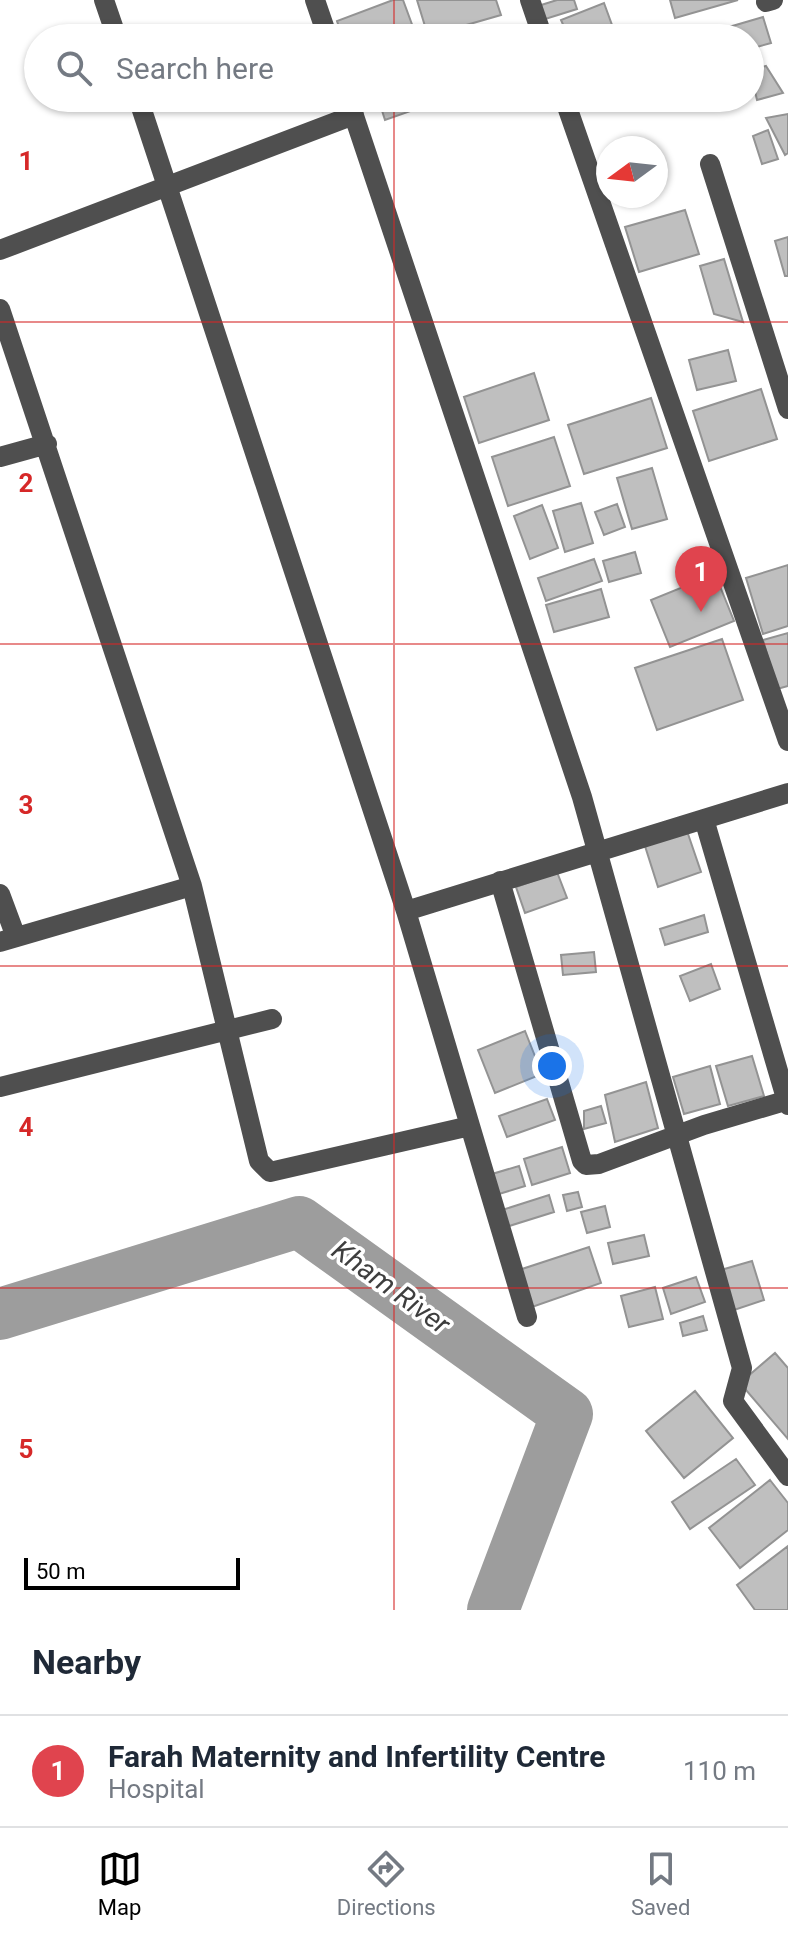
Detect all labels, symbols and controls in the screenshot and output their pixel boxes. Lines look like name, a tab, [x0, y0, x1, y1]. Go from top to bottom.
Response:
search box	[24, 24, 764, 112]
icon: search	[52, 46, 96, 90]
text: Search here	[116, 51, 274, 86]
north arrow	[596, 136, 668, 208]
text: 1	[19, 146, 33, 176]
text: 2	[19, 468, 33, 498]
pin: 1	[675, 546, 727, 612]
text: 3	[19, 790, 33, 820]
your location	[532, 1046, 572, 1086]
text: 4	[19, 1112, 34, 1142]
water label: Kham River	[326, 1233, 457, 1341]
text: 5	[19, 1434, 33, 1464]
scale bar	[24, 1554, 240, 1590]
text: 50 m	[36, 1559, 85, 1584]
text: Nearby	[32, 1642, 141, 1682]
text: Farah Maternity and Infertility Centre	[108, 1739, 605, 1774]
text: 1	[51, 1756, 65, 1786]
text: 110 m	[683, 1756, 756, 1786]
text: Hospital	[108, 1774, 205, 1804]
tab: Map	[98, 1847, 142, 1920]
tab: Directions	[337, 1847, 436, 1920]
tab: Saved	[631, 1847, 690, 1920]

